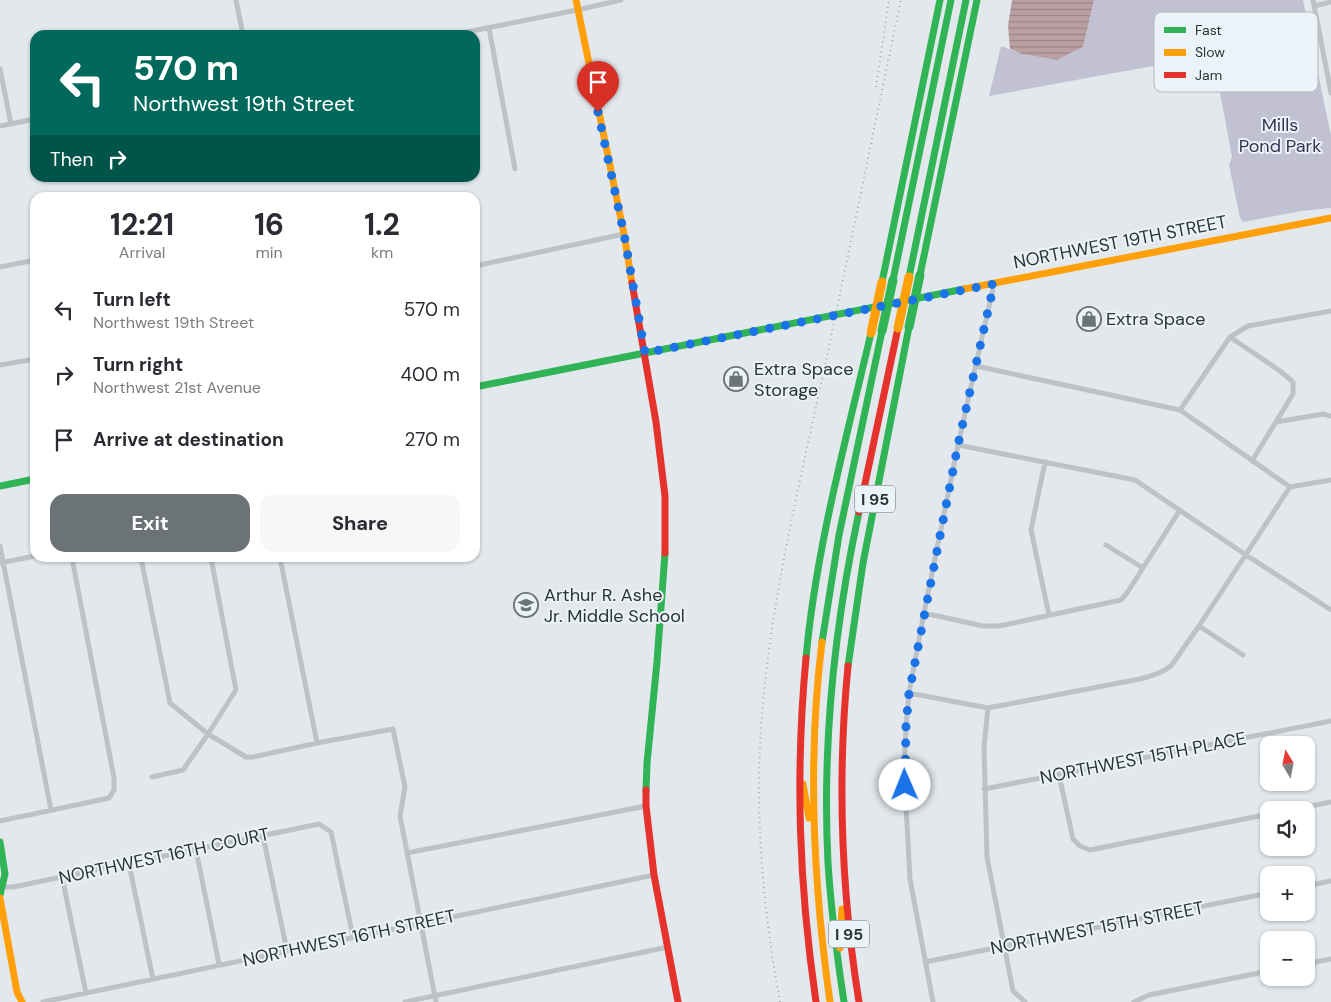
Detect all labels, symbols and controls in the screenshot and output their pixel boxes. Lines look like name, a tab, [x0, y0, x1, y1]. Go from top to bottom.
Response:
legend	[1154, 12, 1318, 92]
text: Fast	[1195, 21, 1222, 39]
text: Slow	[1195, 43, 1225, 61]
text: 570 m	[133, 45, 239, 91]
icon: left	[50, 50, 115, 115]
pin	[577, 61, 619, 112]
text: Jam	[1195, 66, 1222, 84]
icon: arrive	[584, 68, 612, 96]
text: Northwest 19th Street	[133, 89, 355, 118]
park label: Mills Pond Park	[1239, 113, 1321, 158]
icon: right	[103, 145, 131, 173]
text: Then	[50, 147, 93, 172]
text: 12:21	[110, 205, 174, 244]
text: 16	[254, 205, 284, 244]
text: 1.2	[364, 205, 400, 244]
street label: NORTHWEST 19TH STREET	[1011, 210, 1229, 274]
text: Arrival	[119, 242, 165, 263]
text: min	[255, 242, 283, 263]
text: km	[371, 242, 393, 263]
text: Turn left	[93, 287, 171, 312]
icon: left	[50, 296, 78, 324]
text: 570 m	[404, 297, 460, 322]
shop icon: Extra Space	[1076, 306, 1102, 332]
place label: Extra Space	[1106, 307, 1205, 331]
text: Northwest 19th Street	[93, 312, 254, 333]
text: Turn right	[93, 352, 183, 377]
place label: Extra Space Storage	[754, 357, 853, 402]
icon: right	[50, 361, 78, 389]
text: 400 m	[400, 362, 460, 387]
shop icon: Extra Space Storage	[723, 366, 749, 392]
text: Northwest 21st Avenue	[93, 377, 261, 398]
icon: arrive	[50, 426, 78, 454]
text: Arrive at destination	[93, 427, 284, 452]
text: 270 m	[405, 427, 460, 452]
road number: I 95	[855, 486, 895, 512]
button: Exit	[50, 494, 250, 552]
button: Share	[260, 494, 460, 552]
place label: Arthur R. Ashe Jr. Middle School	[544, 583, 685, 628]
school or university icon: Arthur R. Ashe Jr. Middle School	[513, 592, 539, 618]
street label: NORTHWEST 15TH PLACE	[1038, 726, 1248, 790]
north arrow	[1260, 736, 1315, 791]
map controls	[1260, 736, 1315, 986]
position arrow	[878, 758, 930, 810]
button: sound	[1260, 801, 1315, 856]
street label: NORTHWEST 16TH COURT	[56, 822, 272, 890]
button: +	[1260, 866, 1315, 921]
street label: NORTHWEST 15TH STREET	[988, 896, 1206, 960]
street label: NORTHWEST 16TH STREET	[240, 904, 458, 972]
road number: I 95	[829, 921, 869, 948]
button: −	[1260, 931, 1315, 986]

